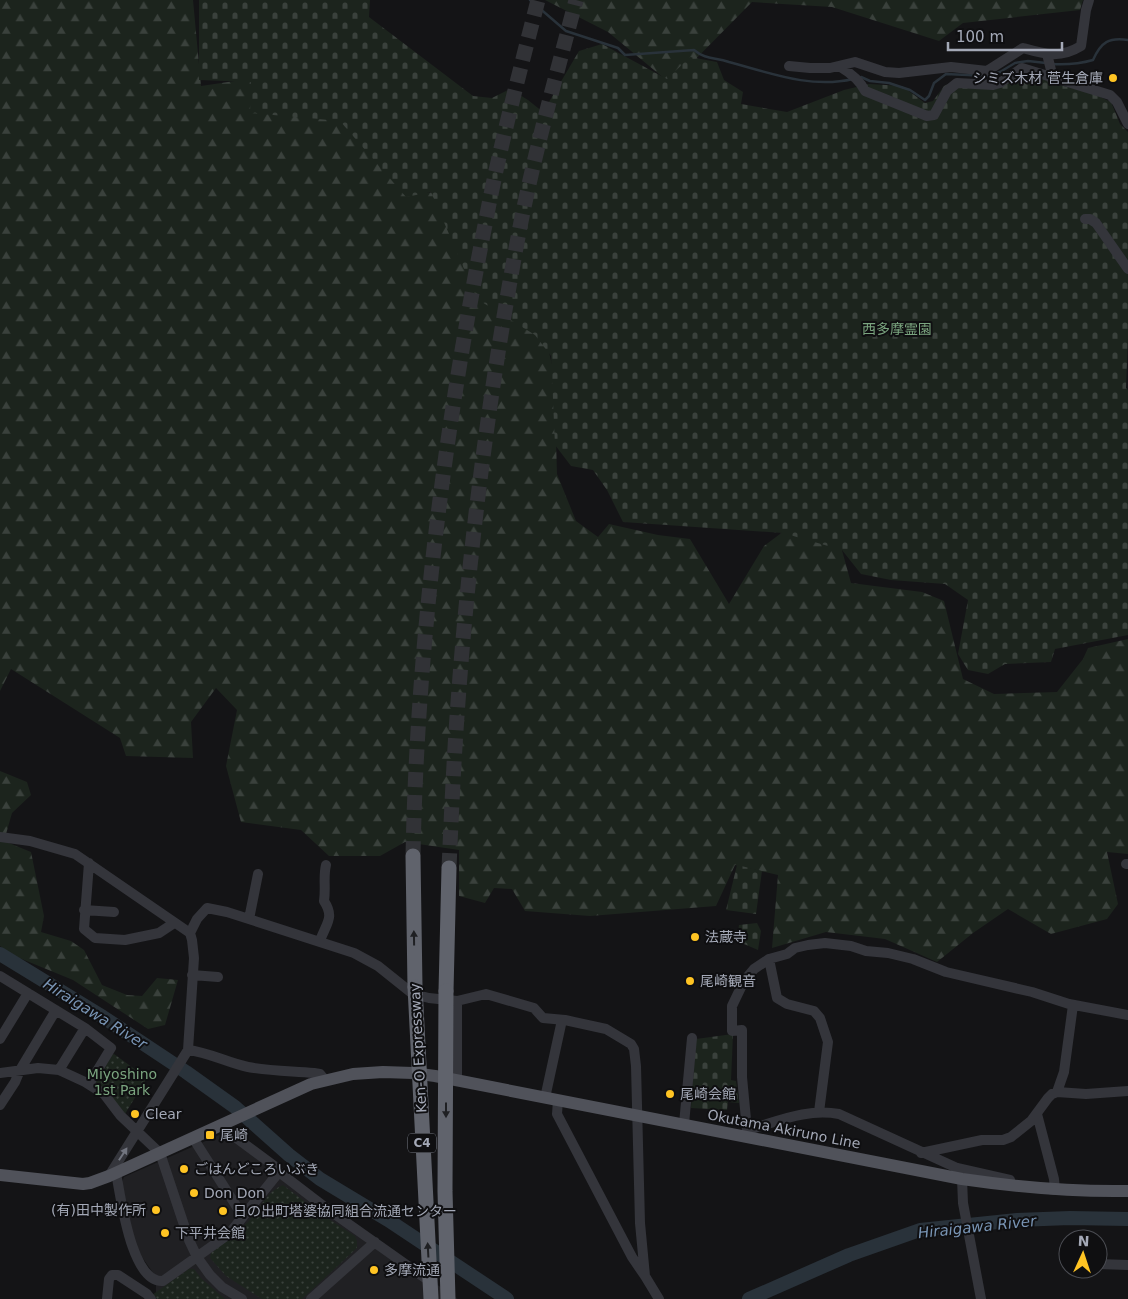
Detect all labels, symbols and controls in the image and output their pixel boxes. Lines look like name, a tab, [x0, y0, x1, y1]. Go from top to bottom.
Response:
scale bar	[948, 20, 1062, 52]
text: 100 m	[956, 28, 1004, 46]
place label: シミズ木材 菅生倉庫	[973, 70, 1103, 86]
marker: シミズ木材 菅生倉庫	[1107, 72, 1119, 84]
park label: 西多摩霊園	[862, 321, 932, 337]
place label: 法蔵寺	[705, 929, 747, 945]
one-way arrow	[410, 930, 418, 946]
marker: 法蔵寺	[689, 931, 701, 943]
place label: 尾崎観音	[700, 973, 756, 989]
water label: Hiraigawa River	[40, 975, 151, 1054]
marker: 尾崎観音	[684, 975, 696, 987]
street label: Ken-O Expressway	[407, 983, 429, 1113]
park label: Miyoshino 1st Park	[87, 1066, 157, 1098]
place label: 尾崎会館	[680, 1086, 736, 1102]
marker: 尾崎会館	[664, 1088, 676, 1100]
one-way arrow	[442, 1102, 450, 1118]
place label: Clear	[145, 1106, 182, 1122]
street label: Okutama Akiruno Line	[706, 1106, 862, 1152]
marker: Clear	[129, 1108, 141, 1120]
place label: 尾崎	[220, 1127, 248, 1143]
marker: 尾崎	[204, 1129, 216, 1141]
road number: C4	[408, 1134, 436, 1152]
one-way arrow	[118, 1147, 128, 1161]
place label: ごはんどころいぶき	[194, 1161, 319, 1177]
marker: ごはんどころいぶき	[178, 1163, 190, 1175]
place label: Don Don	[204, 1185, 265, 1201]
marker: Don Don	[188, 1187, 200, 1199]
place label: (有)田中製作所	[51, 1202, 146, 1218]
place label: 日の出町塔婆協同組合流通センター	[233, 1203, 457, 1219]
marker: (有)田中製作所	[150, 1204, 162, 1216]
marker: 日の出町塔婆協同組合流通センター	[217, 1205, 229, 1217]
water label: Hiraigawa River	[917, 1212, 1038, 1242]
place label: 下平井会館	[175, 1225, 245, 1241]
marker: 下平井会館	[159, 1227, 171, 1239]
north arrow	[1058, 1229, 1108, 1279]
text: N	[1077, 1233, 1090, 1249]
one-way arrow	[424, 1242, 432, 1258]
place label: 多摩流通	[384, 1262, 440, 1278]
marker: 多摩流通	[368, 1264, 380, 1276]

